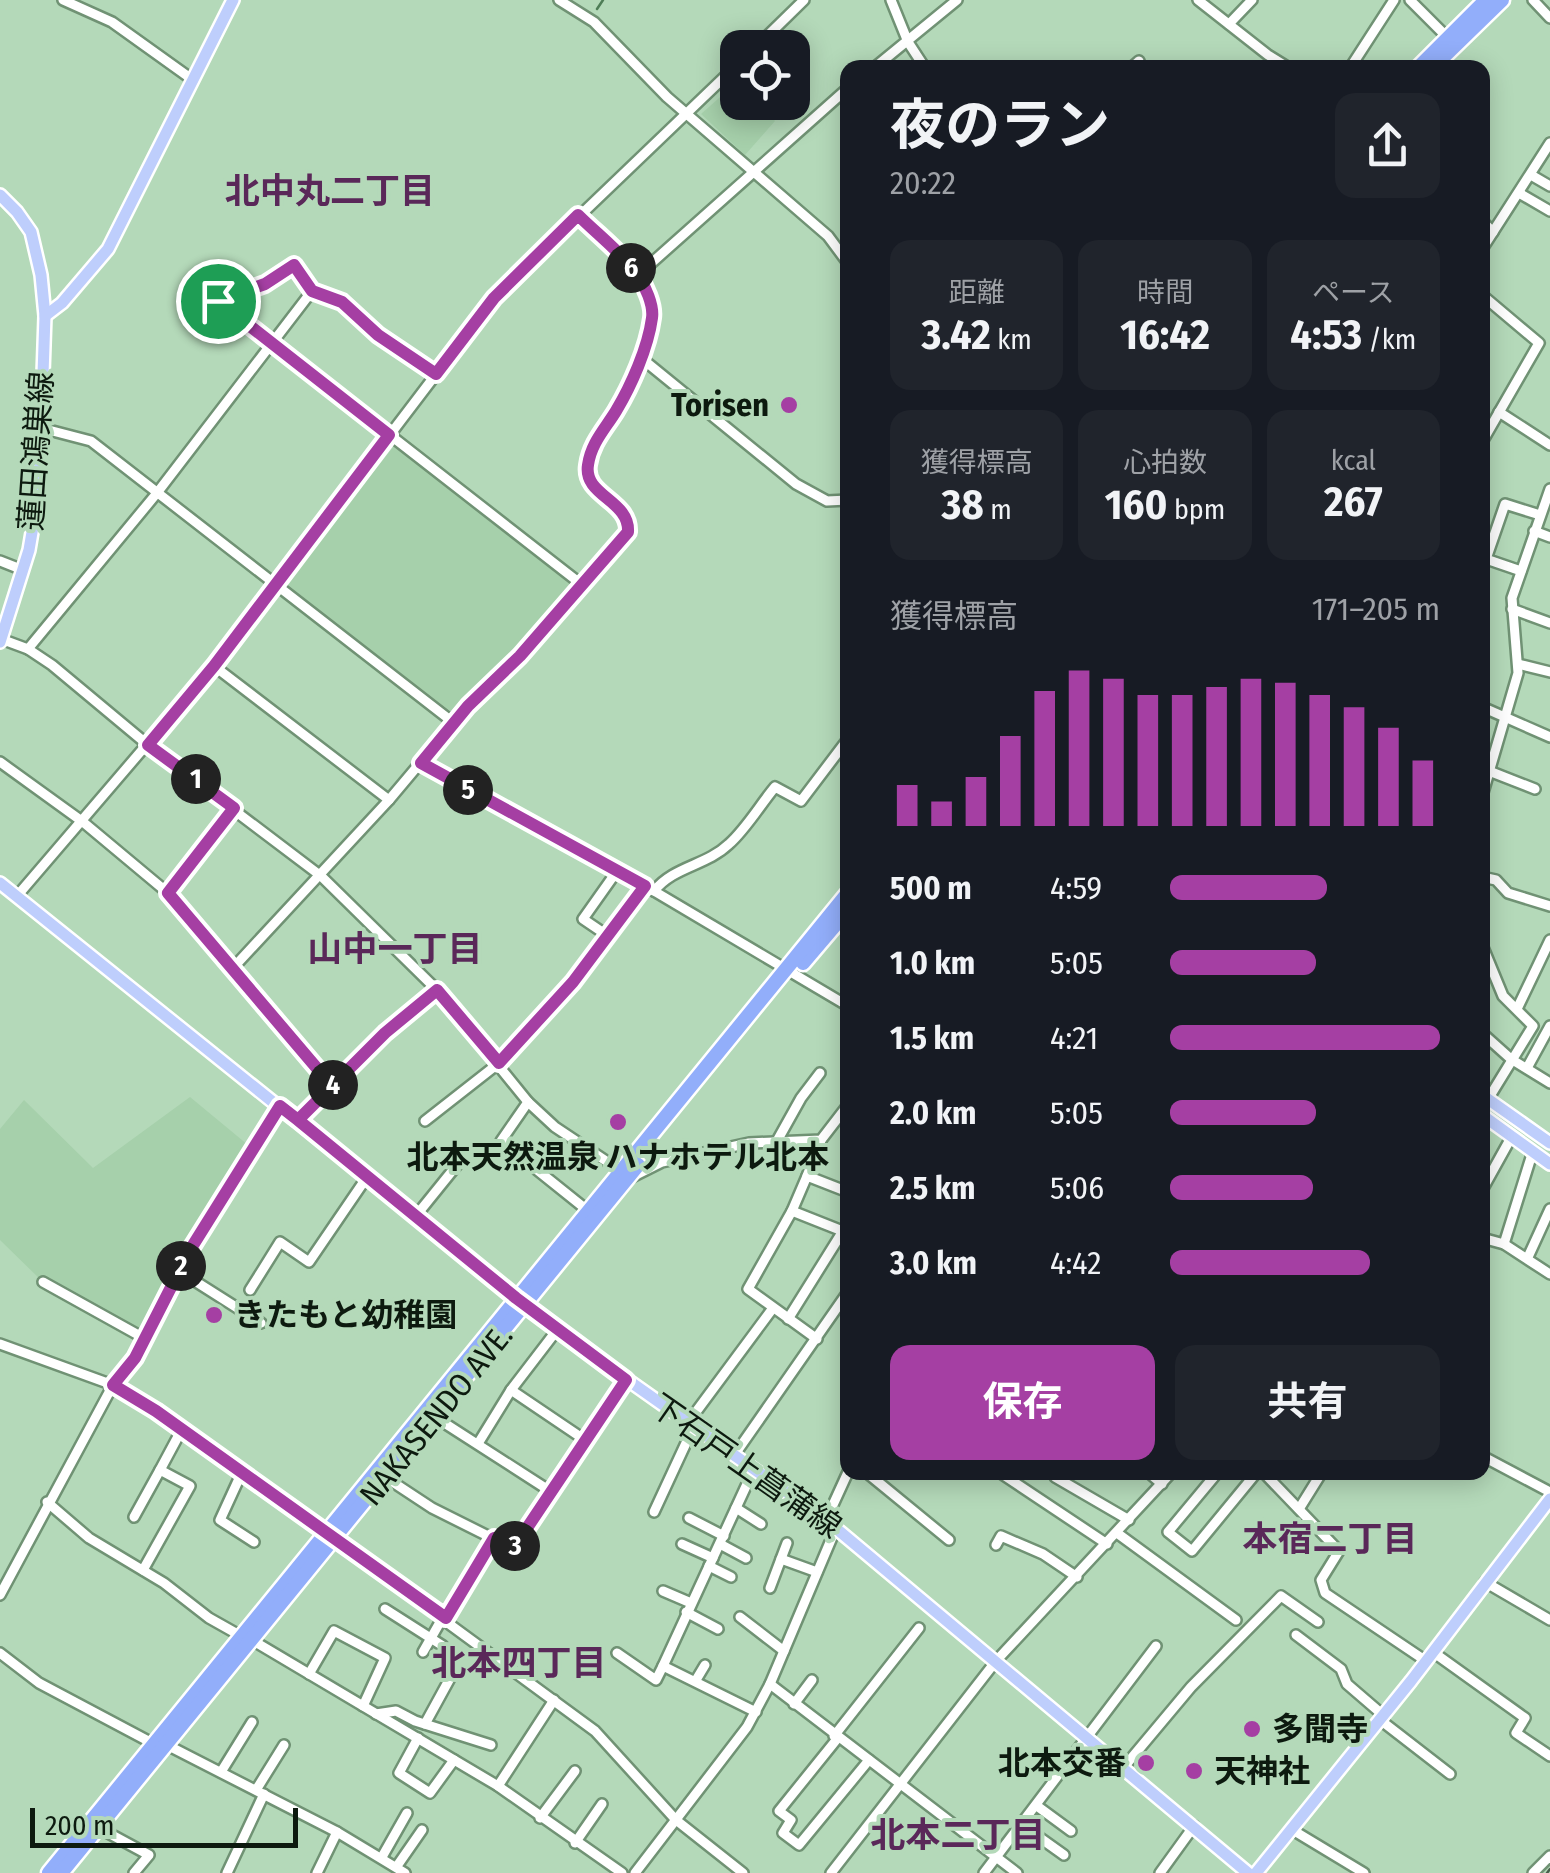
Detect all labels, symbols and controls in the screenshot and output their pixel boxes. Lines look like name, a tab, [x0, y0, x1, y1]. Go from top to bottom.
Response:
map controls	[720, 30, 810, 120]
button: locate	[720, 30, 810, 120]
text: 夜のラン	[890, 93, 1110, 159]
button: share	[1335, 93, 1440, 198]
text: 20:22	[890, 164, 956, 202]
district label: 北中丸二丁目	[225, 170, 435, 212]
pin: 6	[606, 243, 656, 293]
text: 6	[624, 251, 638, 284]
pin	[176, 259, 261, 344]
icon: arrive	[191, 274, 246, 329]
text: 距離	[949, 276, 1005, 309]
text: 時間	[1137, 276, 1193, 309]
text: ペース	[1312, 276, 1395, 309]
text: 3.42	[922, 310, 991, 360]
text: 16:42	[1120, 310, 1210, 360]
text: 4:53	[1290, 310, 1362, 360]
text: km	[991, 323, 1032, 356]
text: /km	[1362, 323, 1416, 356]
street label: 蓮田鴻巣線	[11, 370, 61, 532]
place label: Torisen	[671, 386, 769, 424]
marker: Torisen	[778, 394, 800, 416]
text: kcal	[1331, 444, 1376, 477]
text: 獲得標高	[921, 446, 1033, 479]
text: 心拍数	[1123, 446, 1207, 479]
text: 267	[1324, 477, 1383, 527]
text: 38	[942, 480, 984, 530]
text: 160	[1105, 480, 1167, 530]
text: m	[984, 493, 1012, 526]
text: bpm	[1167, 493, 1225, 526]
text: 171–205 m	[1312, 590, 1440, 628]
text: 獲得標高	[890, 597, 1018, 635]
pin: 1	[171, 754, 221, 804]
text: 1	[190, 762, 202, 795]
pin: 5	[443, 765, 493, 815]
text: 5	[461, 773, 475, 806]
text: 500 m	[890, 869, 972, 907]
text: 4:59	[1050, 869, 1102, 907]
district label: 山中一丁目	[307, 928, 483, 970]
text: 1.0 km	[890, 944, 975, 982]
text: 5:05	[1050, 944, 1103, 982]
text: 1.5 km	[890, 1019, 974, 1057]
text: 4:21	[1050, 1019, 1098, 1057]
pin: 4	[308, 1060, 358, 1110]
text: 4	[326, 1068, 340, 1101]
text: 2.0 km	[890, 1094, 977, 1132]
text: 5:05	[1050, 1094, 1103, 1132]
marker: 北本天然温泉 ハナホテル北本	[607, 1111, 629, 1133]
place label: 北本天然温泉 ハナホテル北本	[407, 1138, 829, 1176]
text: 2.5 km	[890, 1169, 976, 1207]
text: 5:06	[1050, 1169, 1104, 1207]
pin: 2	[156, 1241, 206, 1291]
text: 3.0 km	[890, 1244, 977, 1282]
text: 4:42	[1050, 1244, 1101, 1282]
text: 2	[175, 1249, 187, 1282]
place label: きたもと幼稚園	[234, 1296, 457, 1334]
marker: きたもと幼稚園	[203, 1304, 225, 1326]
street label: NAKASENDO AVE.	[352, 1317, 520, 1513]
button: 保存	[890, 1345, 1155, 1460]
button: 共有	[1175, 1345, 1440, 1460]
street label: 下石戸上菖蒲線	[643, 1386, 849, 1546]
district label: 本宿二丁目	[1242, 1518, 1418, 1560]
pin: 3	[490, 1521, 540, 1571]
text: 3	[508, 1529, 522, 1562]
district label: 北本四丁目	[431, 1642, 607, 1684]
place label: 多聞寺	[1272, 1710, 1368, 1748]
marker: 多聞寺	[1241, 1718, 1263, 1740]
place label: 北本交番	[998, 1744, 1126, 1782]
marker: 北本交番	[1135, 1752, 1157, 1774]
place label: 天神社	[1214, 1752, 1310, 1790]
marker: 天神社	[1183, 1760, 1205, 1782]
scale bar	[30, 1803, 298, 1848]
text: 200 m	[45, 1809, 115, 1842]
district label: 北本二丁目	[870, 1814, 1046, 1856]

